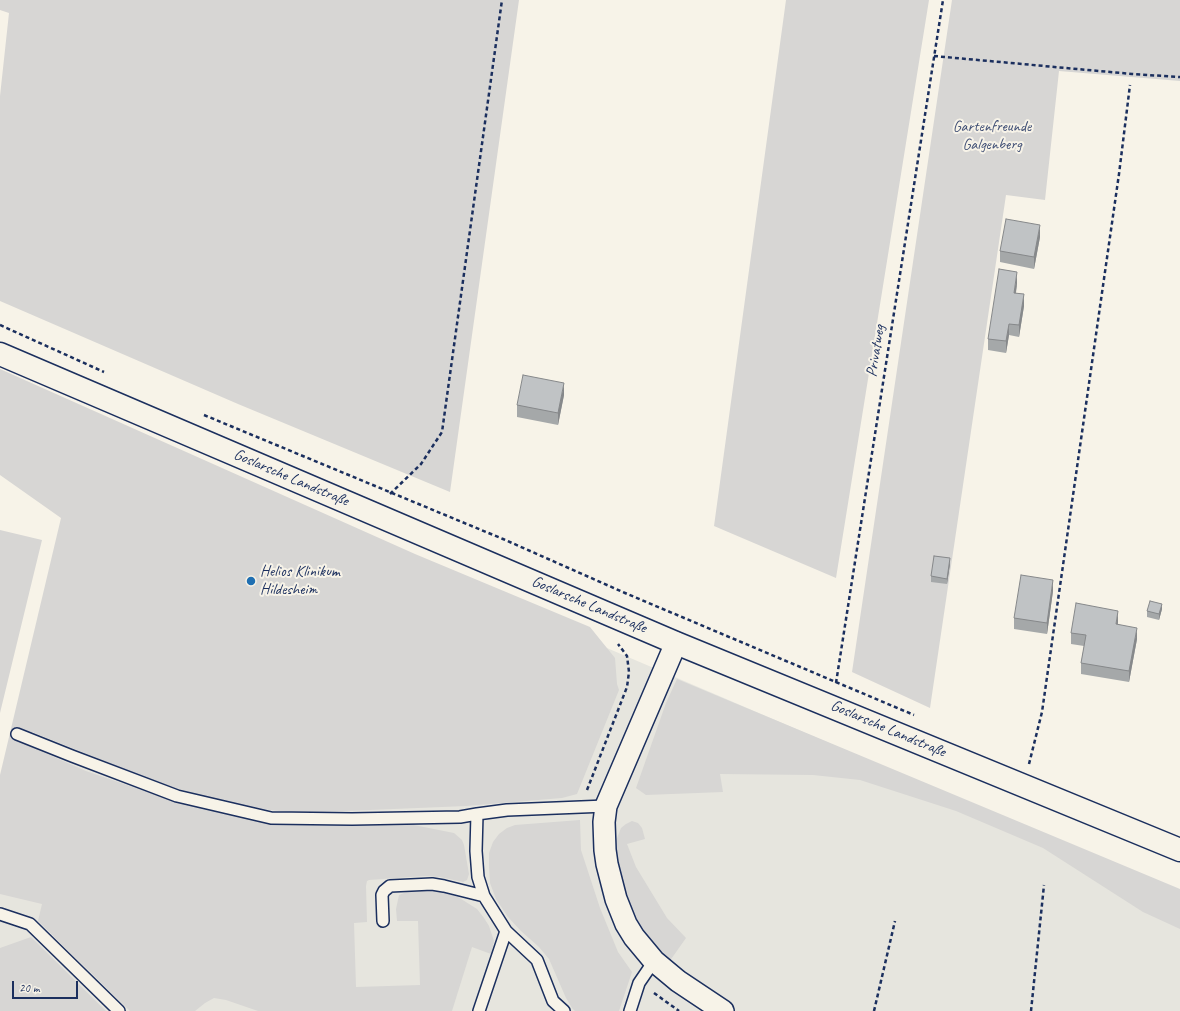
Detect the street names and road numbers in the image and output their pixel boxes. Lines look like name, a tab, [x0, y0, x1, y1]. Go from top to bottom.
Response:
street label: Privatweg	[862, 324, 890, 378]
street label: Goslarsche Landstraße	[231, 445, 351, 511]
street label: Goslarsche Landstraße	[529, 572, 649, 638]
street label: Goslarsche Landstraße	[828, 696, 948, 762]

